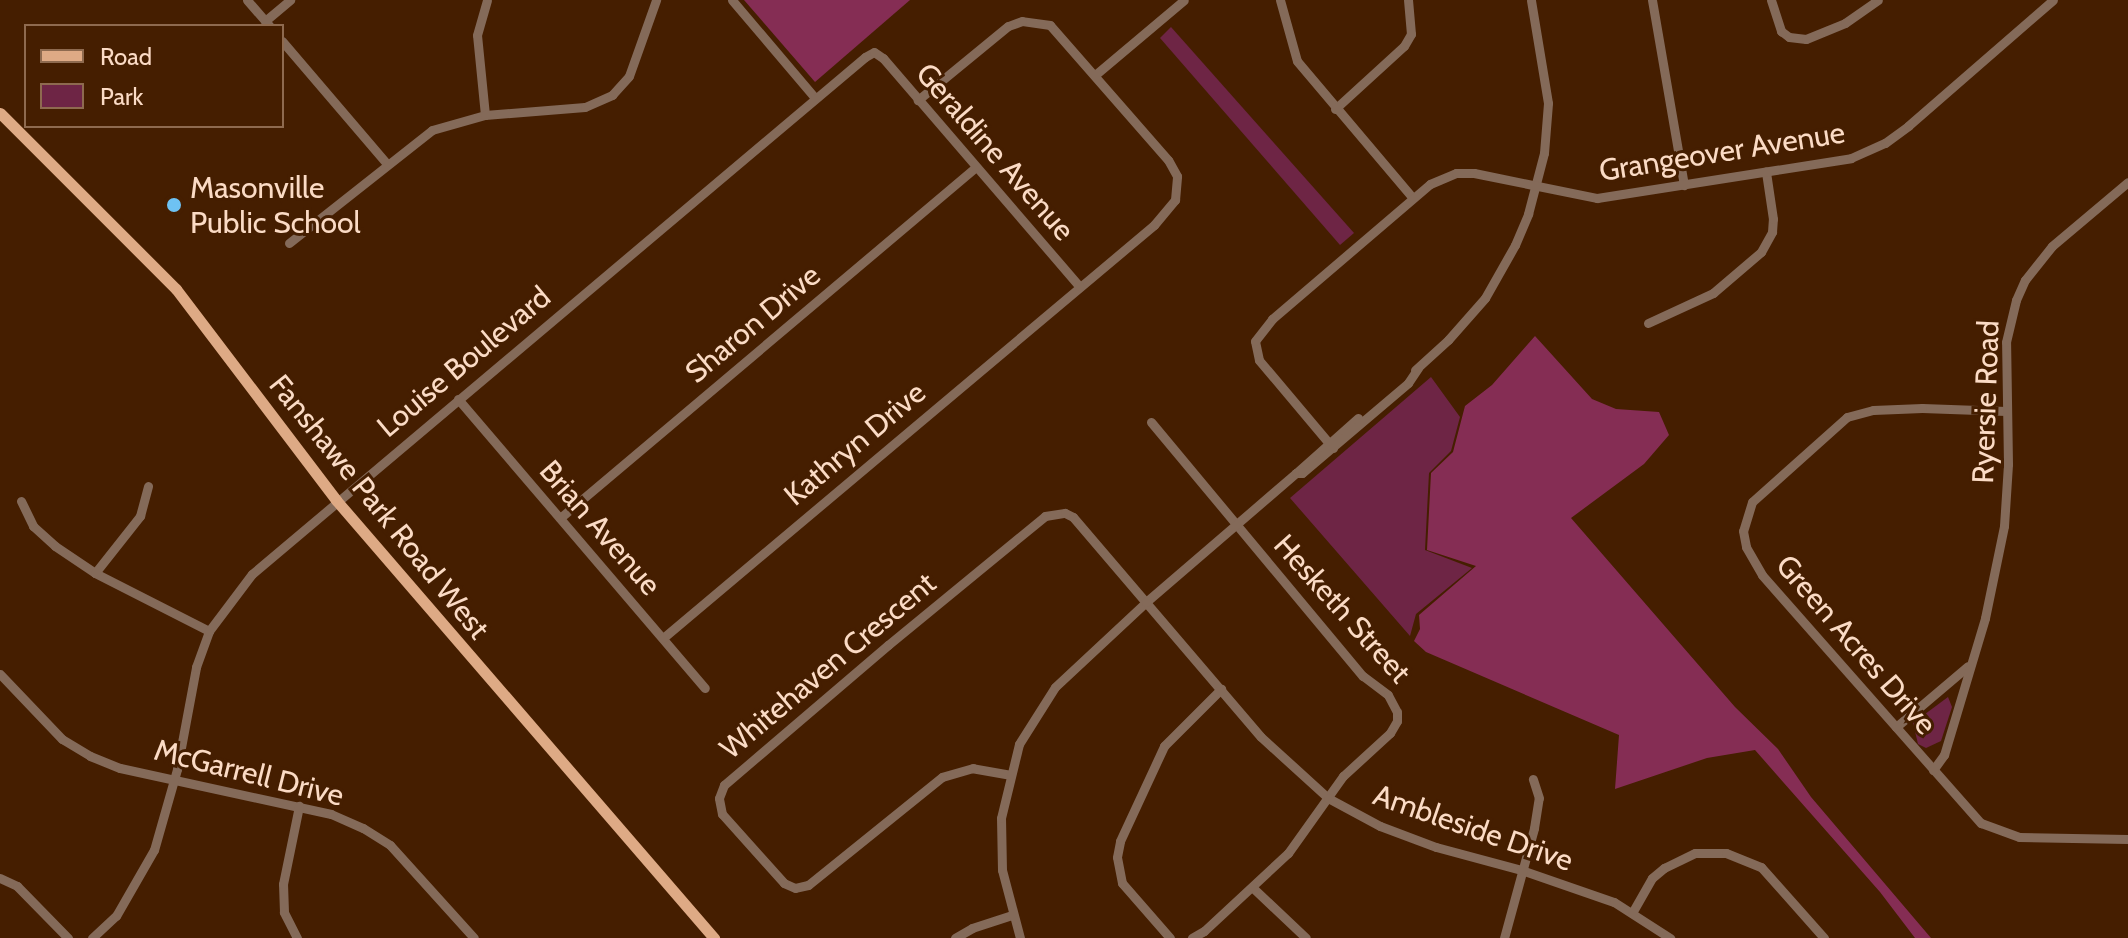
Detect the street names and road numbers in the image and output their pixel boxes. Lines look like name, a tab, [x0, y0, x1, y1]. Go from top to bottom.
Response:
street label: Geraldine Avenue	[908, 56, 1082, 248]
street label: Grangeover Avenue	[1597, 115, 1847, 189]
street label: Sharon Drive	[678, 257, 828, 391]
street label: Louise Boulevard	[370, 279, 558, 445]
street label: Ryersie Road	[1965, 320, 2007, 484]
street label: Fanshawe Park Road West	[261, 368, 497, 646]
street label: Kathryn Drive	[777, 375, 933, 513]
street label: Brian Avenue	[532, 453, 668, 603]
street label: Hesketh Street	[1266, 528, 1418, 690]
street label: Green Acres Drive	[1768, 548, 1944, 742]
street label: Whitehaven Crescent	[713, 565, 943, 767]
street label: McGarrell Drive	[151, 732, 347, 814]
street label: Ambleside Drive	[1369, 777, 1577, 879]

